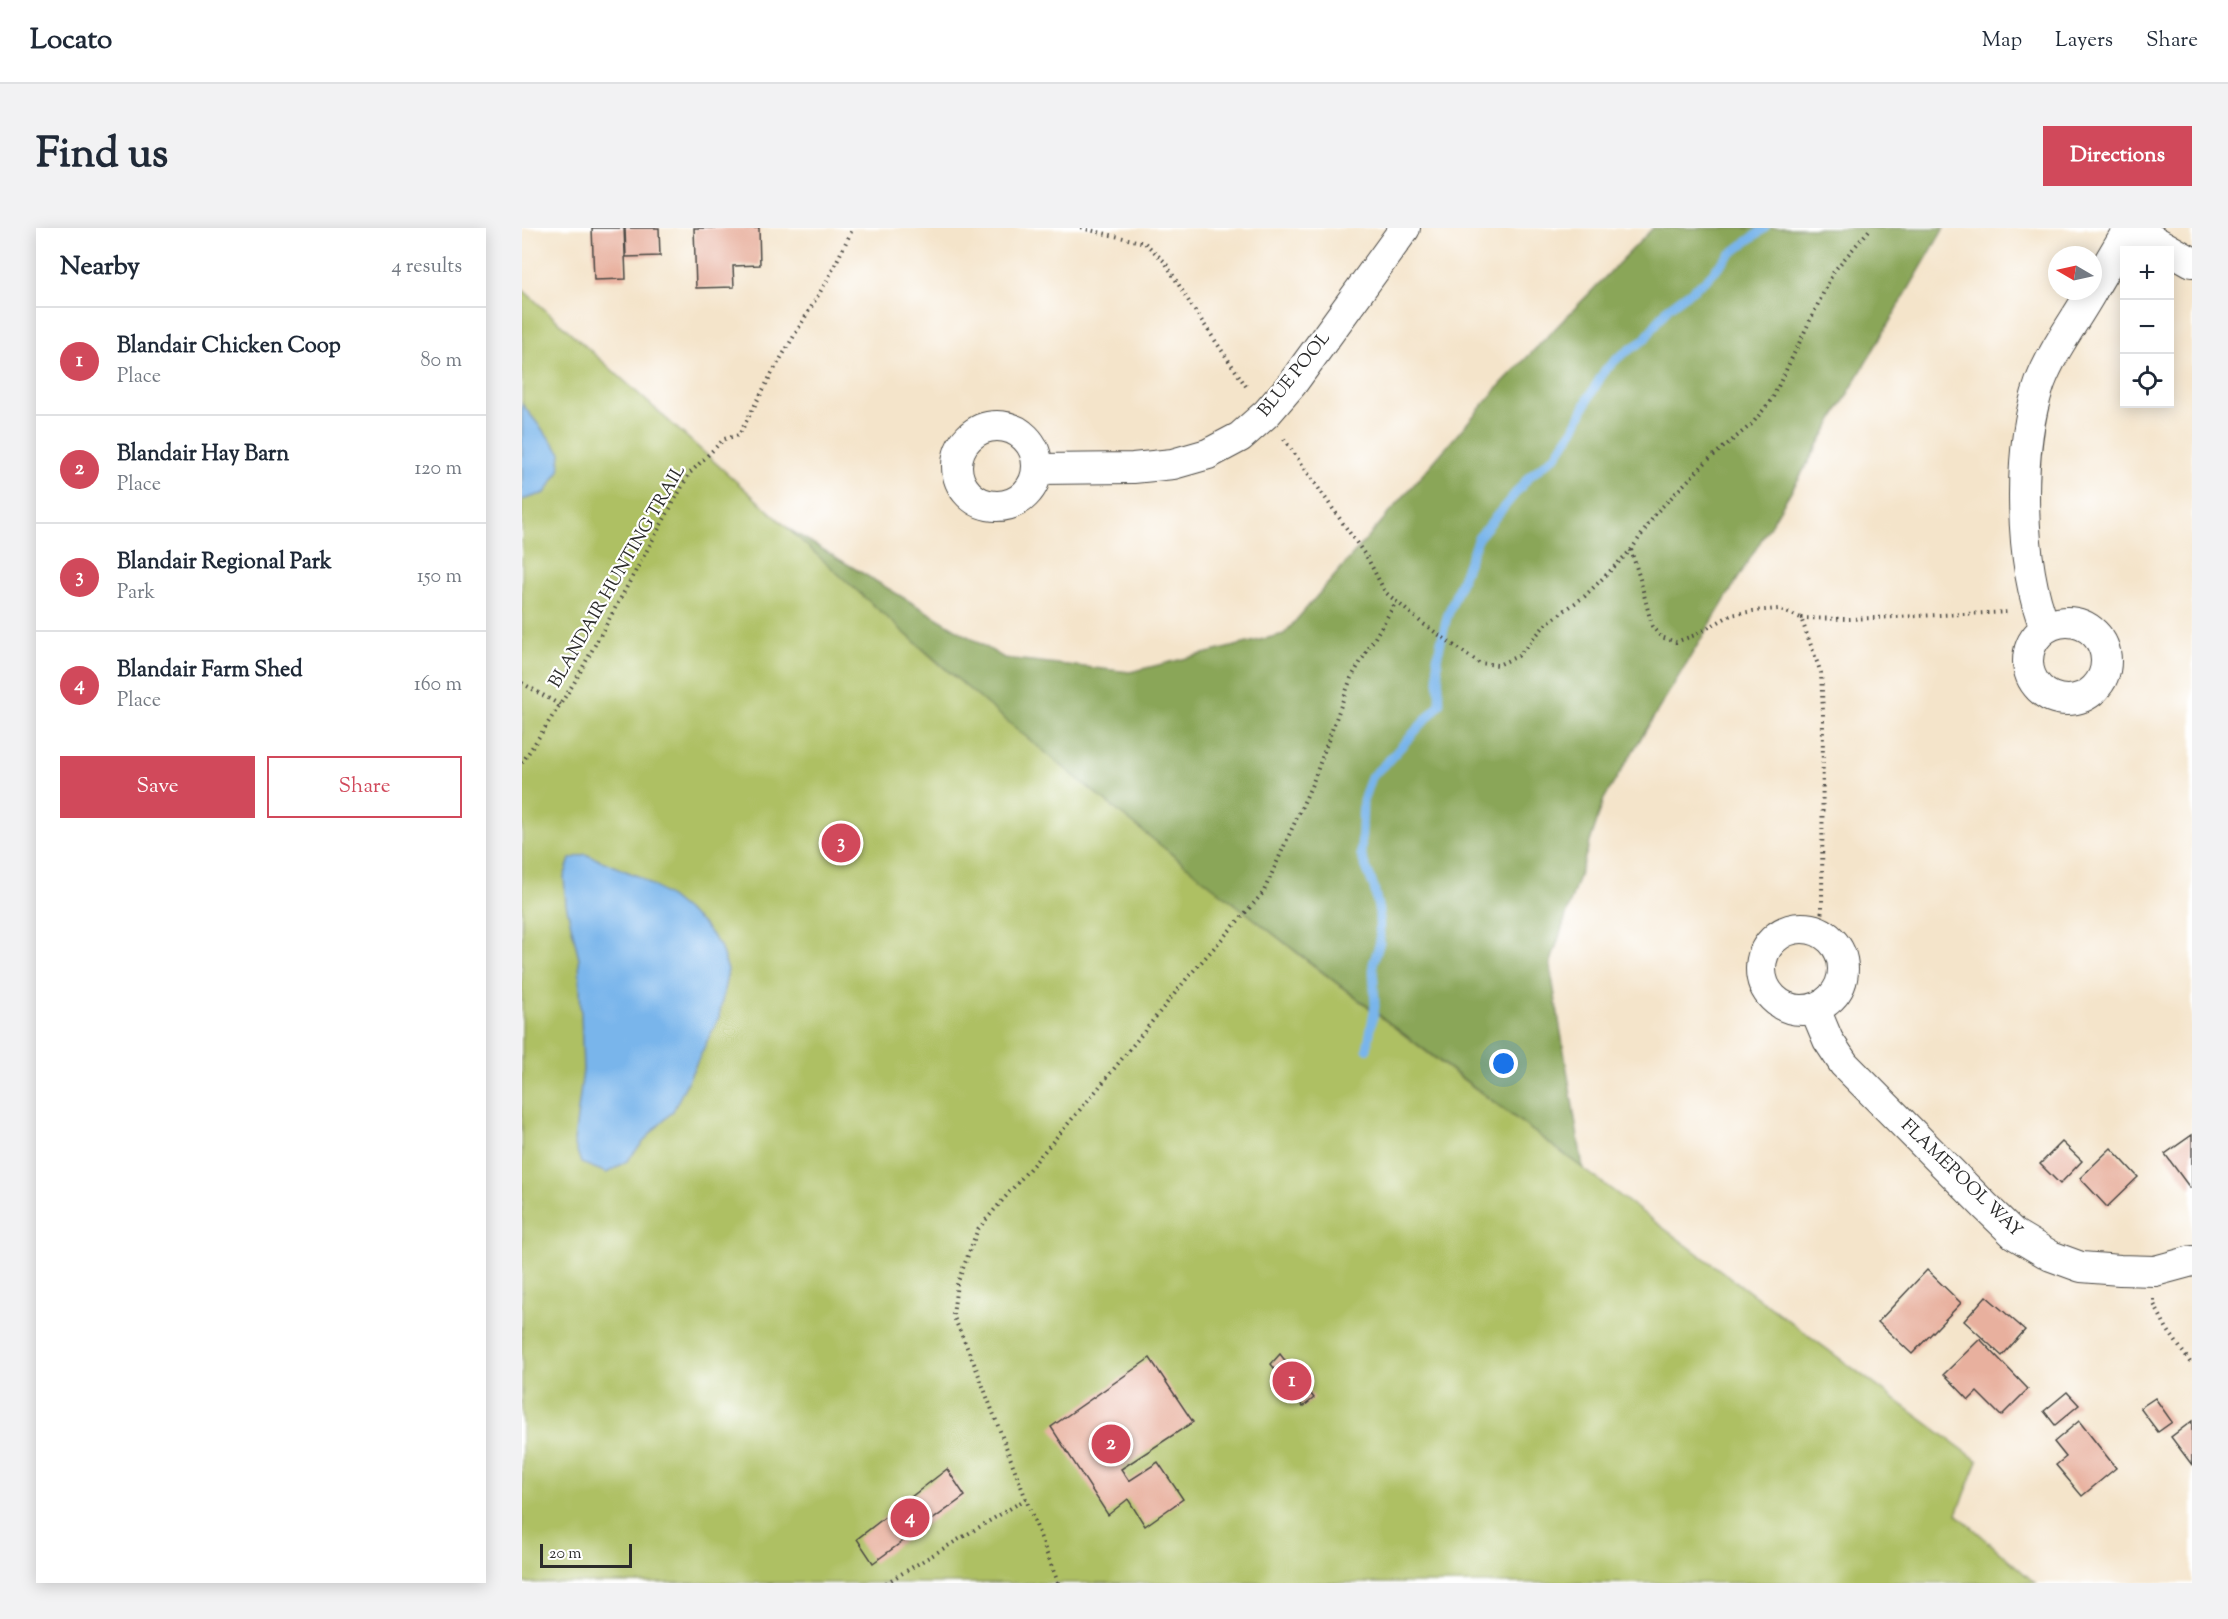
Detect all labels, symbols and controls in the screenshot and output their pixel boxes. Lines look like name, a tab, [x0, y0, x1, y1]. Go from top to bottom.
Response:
text: Locato	[30, 21, 112, 61]
text: Map	[1982, 26, 2022, 56]
text: Layers	[2055, 26, 2113, 56]
text: Share	[2146, 26, 2198, 56]
text: Find us	[36, 126, 168, 186]
button: Directions	[2043, 126, 2192, 186]
north arrow	[2048, 246, 2102, 300]
map controls	[2120, 246, 2174, 408]
button: +	[2120, 246, 2174, 300]
text: Nearby	[60, 249, 140, 286]
text: 4 results	[391, 253, 462, 282]
button: −	[2120, 300, 2174, 354]
street label: BLUE POOL	[1253, 327, 1338, 423]
text: Blandair Chicken Coop	[117, 331, 341, 363]
text: 1	[76, 347, 83, 376]
text: 80 m	[421, 347, 462, 376]
button: locate	[2120, 354, 2174, 408]
text: Place	[117, 363, 161, 392]
text: Blandair Hay Barn	[117, 439, 289, 471]
text: 2	[75, 455, 84, 484]
text: 120 m	[414, 455, 462, 484]
street label: BLANDAIR HUNTING TRAIL	[543, 461, 693, 693]
text: Place	[117, 471, 161, 500]
text: Blandair Regional Park	[117, 547, 332, 579]
text: 3	[75, 563, 84, 592]
text: 150 m	[417, 563, 462, 592]
text: Park	[117, 579, 155, 608]
text: Blandair Farm Shed	[117, 655, 303, 687]
text: 4	[74, 671, 85, 700]
text: 160 m	[414, 671, 462, 700]
text: Place	[117, 687, 161, 716]
button: Save	[60, 756, 255, 818]
button: Share	[267, 756, 462, 818]
pin: 3	[822, 820, 860, 866]
your location	[1489, 1049, 1518, 1078]
street label: FLAMEPOOL WAY	[1894, 1114, 2028, 1244]
pin: 1	[1272, 1358, 1312, 1404]
pin: 2	[1092, 1422, 1130, 1466]
pin: 4	[890, 1496, 930, 1540]
scale bar	[540, 1541, 632, 1568]
text: 20 m	[549, 1543, 582, 1566]

